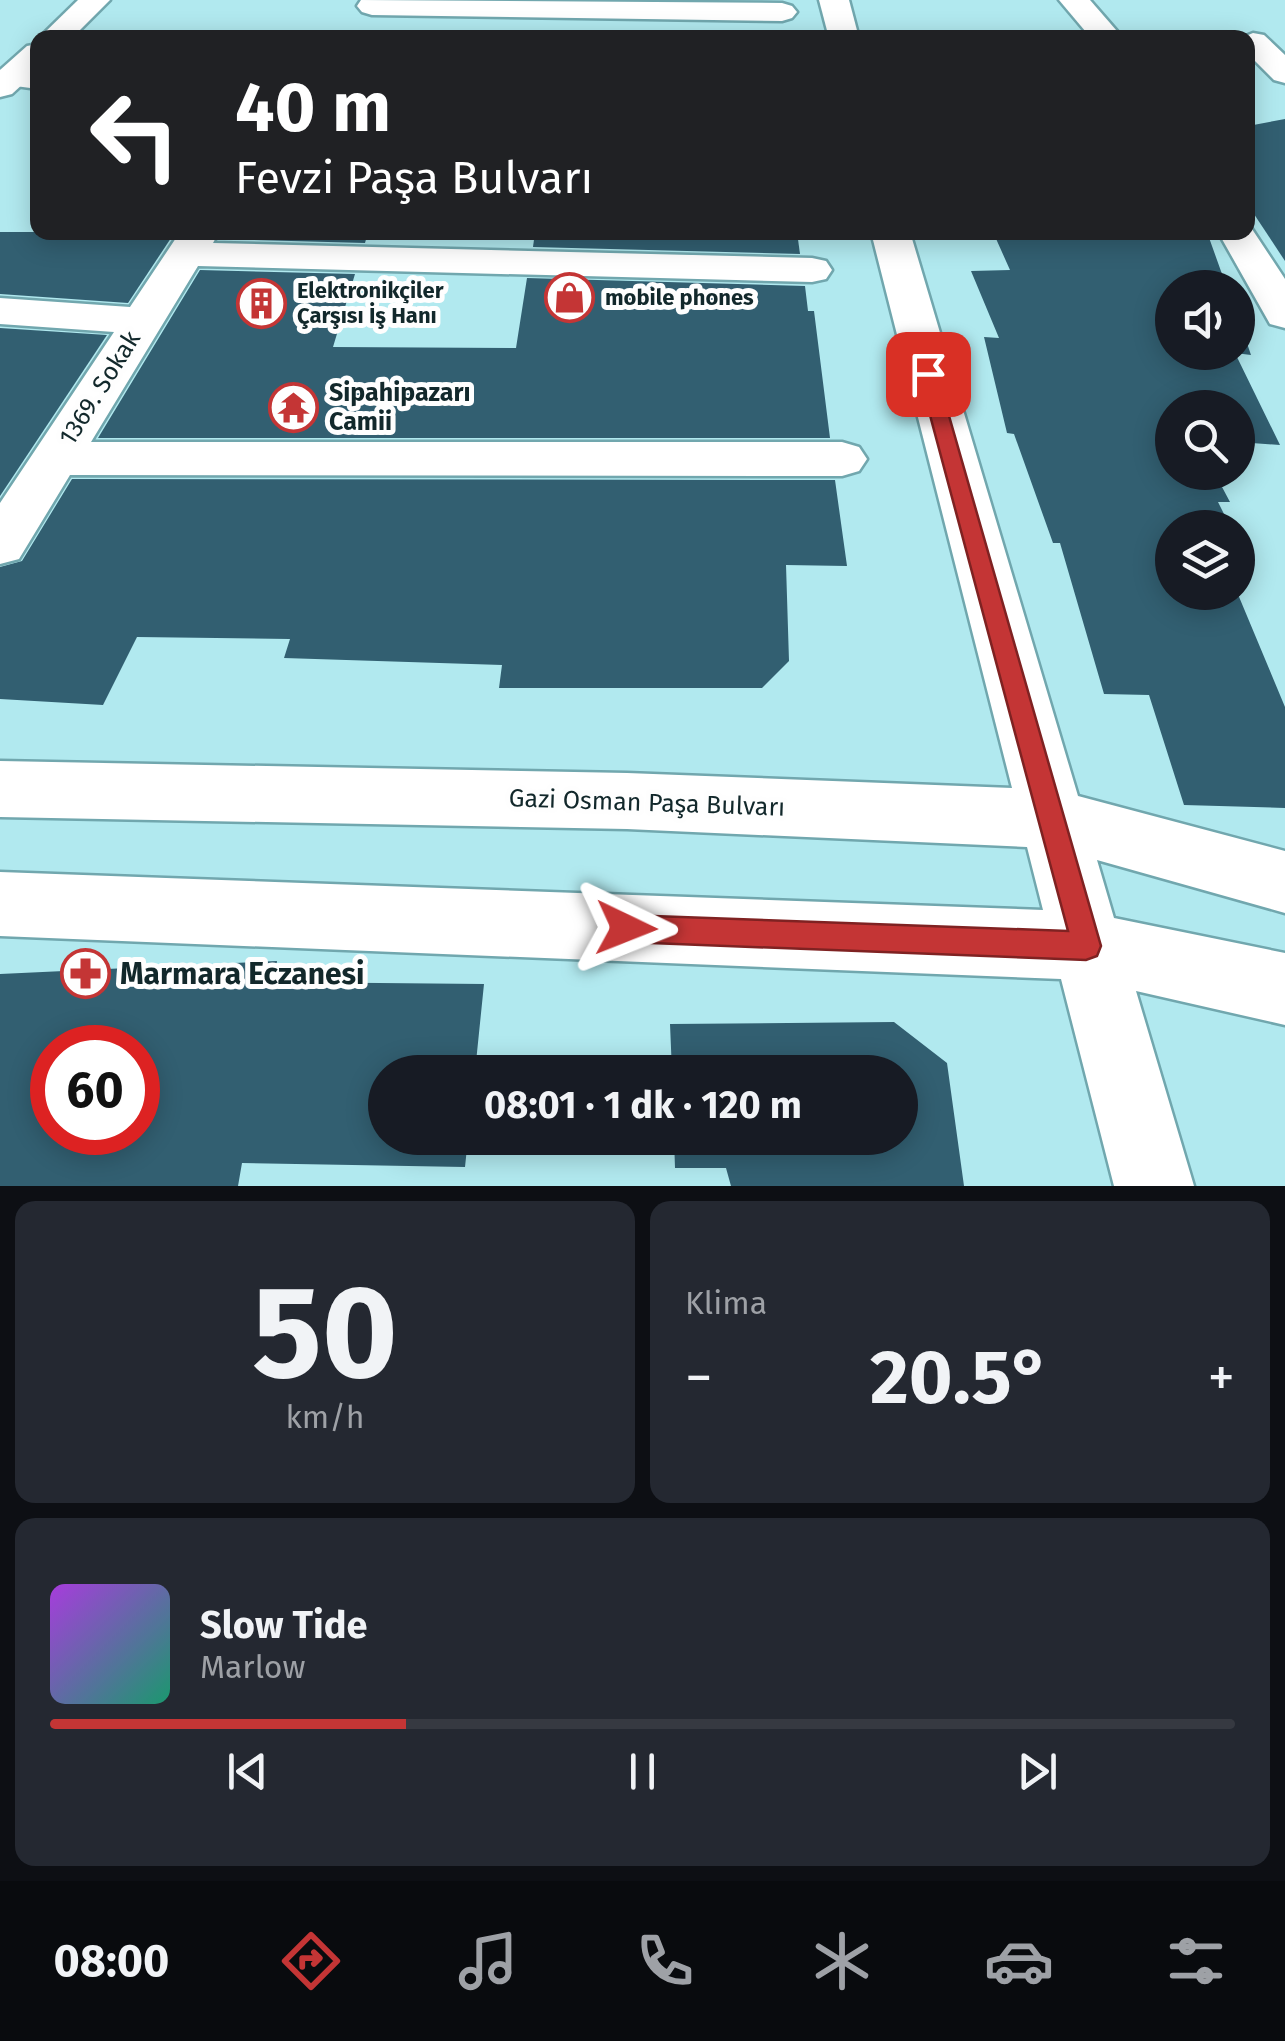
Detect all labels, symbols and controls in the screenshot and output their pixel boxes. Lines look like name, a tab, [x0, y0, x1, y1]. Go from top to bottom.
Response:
text: 40 m	[235, 66, 391, 150]
icon: left	[70, 70, 200, 200]
text: Fevzi Paşa Bulvarı	[235, 151, 593, 205]
map controls	[1155, 270, 1255, 610]
button: sound	[1155, 270, 1255, 370]
shop icon: mobile phones	[544, 271, 596, 323]
building icon: Elektronikçiler Çarşısı İş Hanı	[236, 277, 288, 329]
place label: Elektronikçiler Çarşısı İş Hanı	[297, 277, 444, 329]
place label: mobile phones	[605, 284, 754, 311]
street label: 1369. Sokak	[53, 325, 147, 451]
pin	[886, 332, 971, 417]
icon: arrive	[901, 347, 956, 402]
place label: Sipahipazarı Camii	[329, 378, 470, 437]
temple icon: Sipahipazarı Camii	[268, 381, 320, 433]
button: search	[1155, 390, 1255, 490]
button: layers	[1155, 510, 1255, 610]
street label: Gazi Osman Paşa Bulvarı	[508, 783, 786, 823]
position arrow	[574, 876, 678, 980]
pharmacy icon: Marmara Eczanesi	[59, 948, 111, 1000]
place label: Marmara Eczanesi	[120, 956, 365, 992]
speed limit sign: 60	[30, 1025, 160, 1155]
text: 08:01 · 1 dk · 120 m	[484, 1082, 802, 1128]
text: 50	[252, 1255, 398, 1411]
text: Klima	[685, 1284, 767, 1322]
text: 20.5°	[870, 1333, 1050, 1423]
text: −	[685, 1345, 713, 1411]
text: +	[1208, 1345, 1235, 1411]
text: km/h	[285, 1398, 365, 1436]
text: Slow Tide	[200, 1602, 368, 1648]
text: Marlow	[200, 1648, 306, 1686]
icon: previous	[220, 1744, 275, 1799]
icon: pause	[615, 1744, 670, 1799]
icon: next	[1010, 1744, 1065, 1799]
icon: directions	[276, 1926, 346, 1996]
icon: music	[453, 1926, 523, 1996]
icon: phone	[630, 1926, 700, 1996]
icon: climate	[807, 1926, 877, 1996]
icon: car	[984, 1926, 1054, 1996]
icon: filters	[1161, 1926, 1231, 1996]
text: 08:00	[54, 1934, 169, 1988]

